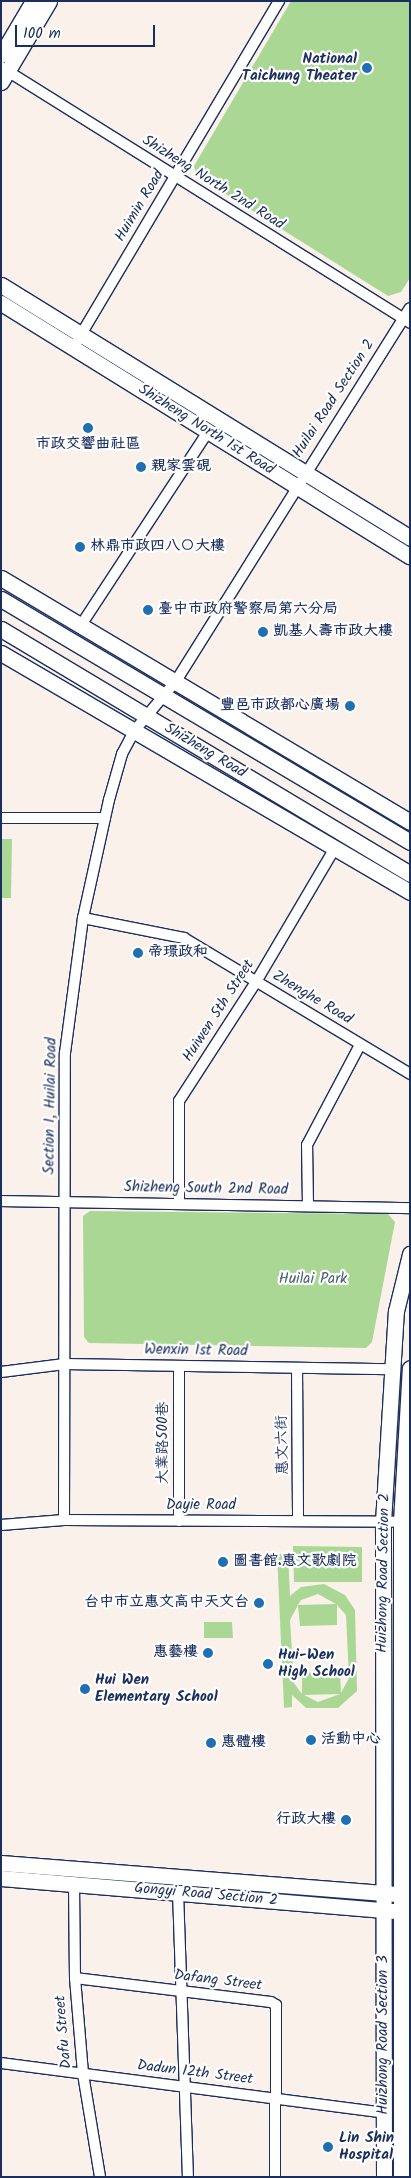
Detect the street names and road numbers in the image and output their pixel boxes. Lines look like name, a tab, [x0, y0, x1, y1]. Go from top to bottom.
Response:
street label: Shizheng North 2nd Road	[139, 132, 287, 234]
street label: Huimin Road	[112, 167, 168, 245]
street label: Huilai Road Section 2	[289, 336, 379, 462]
street label: Shizheng North 1st Road	[135, 381, 277, 479]
street label: Shizheng Road	[161, 720, 249, 782]
street label: Huiwen 5th Street	[179, 957, 259, 1065]
street label: Zhenghe Road	[269, 967, 355, 1029]
street label: Section 1, Huilai Road	[41, 1037, 61, 1175]
street label: Shizheng South 2nd Road	[124, 1179, 288, 1199]
street label: Wenxin 1st Road	[144, 1341, 248, 1361]
street label: 大業路500巷	[155, 1401, 173, 1485]
street label: 惠文六街	[273, 1415, 293, 1475]
street label: Huizhong Road Section 2	[374, 1493, 394, 1653]
street label: Dayie Road	[166, 1497, 236, 1515]
street label: Gongyi Road Section 2	[133, 1880, 279, 1910]
street label: Huizhong Road Section 3	[375, 1955, 393, 2115]
street label: Dafang Street	[173, 1967, 263, 1995]
street label: Dafu Street	[52, 1995, 76, 2069]
street label: Dadun 12th Street	[136, 2057, 254, 2089]

